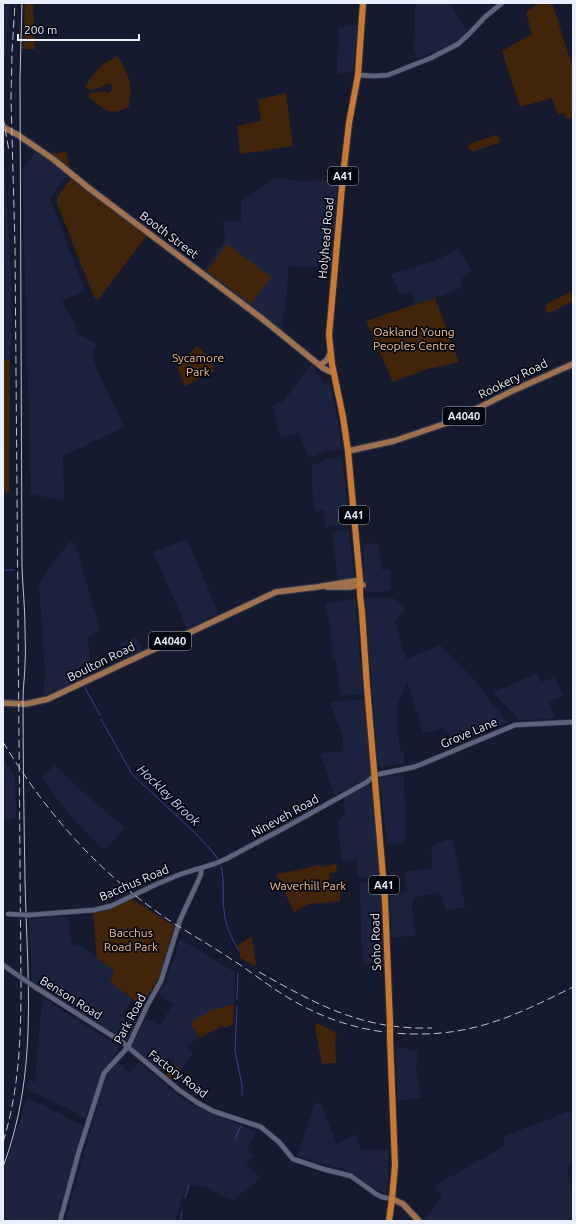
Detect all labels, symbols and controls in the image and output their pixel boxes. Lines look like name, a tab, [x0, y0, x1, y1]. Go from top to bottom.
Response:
scale bar	[18, 16, 139, 42]
text: 200 m	[24, 23, 57, 36]
road number: A41	[328, 167, 358, 185]
street label: Holyhead Road	[315, 197, 336, 279]
street label: Booth Street	[138, 209, 201, 261]
park label: Oakland Young Peoples Centre	[373, 325, 455, 352]
park label: Sycamore Park	[172, 351, 224, 378]
street label: Rookery Road	[476, 356, 549, 401]
road number: A4040	[443, 407, 485, 425]
road number: A41	[339, 506, 369, 524]
road number: A4040	[149, 632, 191, 650]
street label: Boulton Road	[65, 640, 137, 684]
street label: Grove Lane	[438, 715, 499, 750]
water label: Hockley Brook	[135, 762, 203, 829]
street label: Nineveh Road	[249, 792, 321, 839]
street label: Bacchus Road	[97, 862, 171, 903]
road number: A41	[369, 876, 399, 894]
park label: Waverhill Park	[270, 879, 346, 892]
street label: Soho Road	[368, 913, 383, 971]
park label: Bacchus Road Park	[104, 926, 158, 953]
street label: Benson Road	[38, 973, 105, 1022]
street label: Park Road	[111, 992, 148, 1046]
street label: Factory Road	[146, 1047, 210, 1100]

